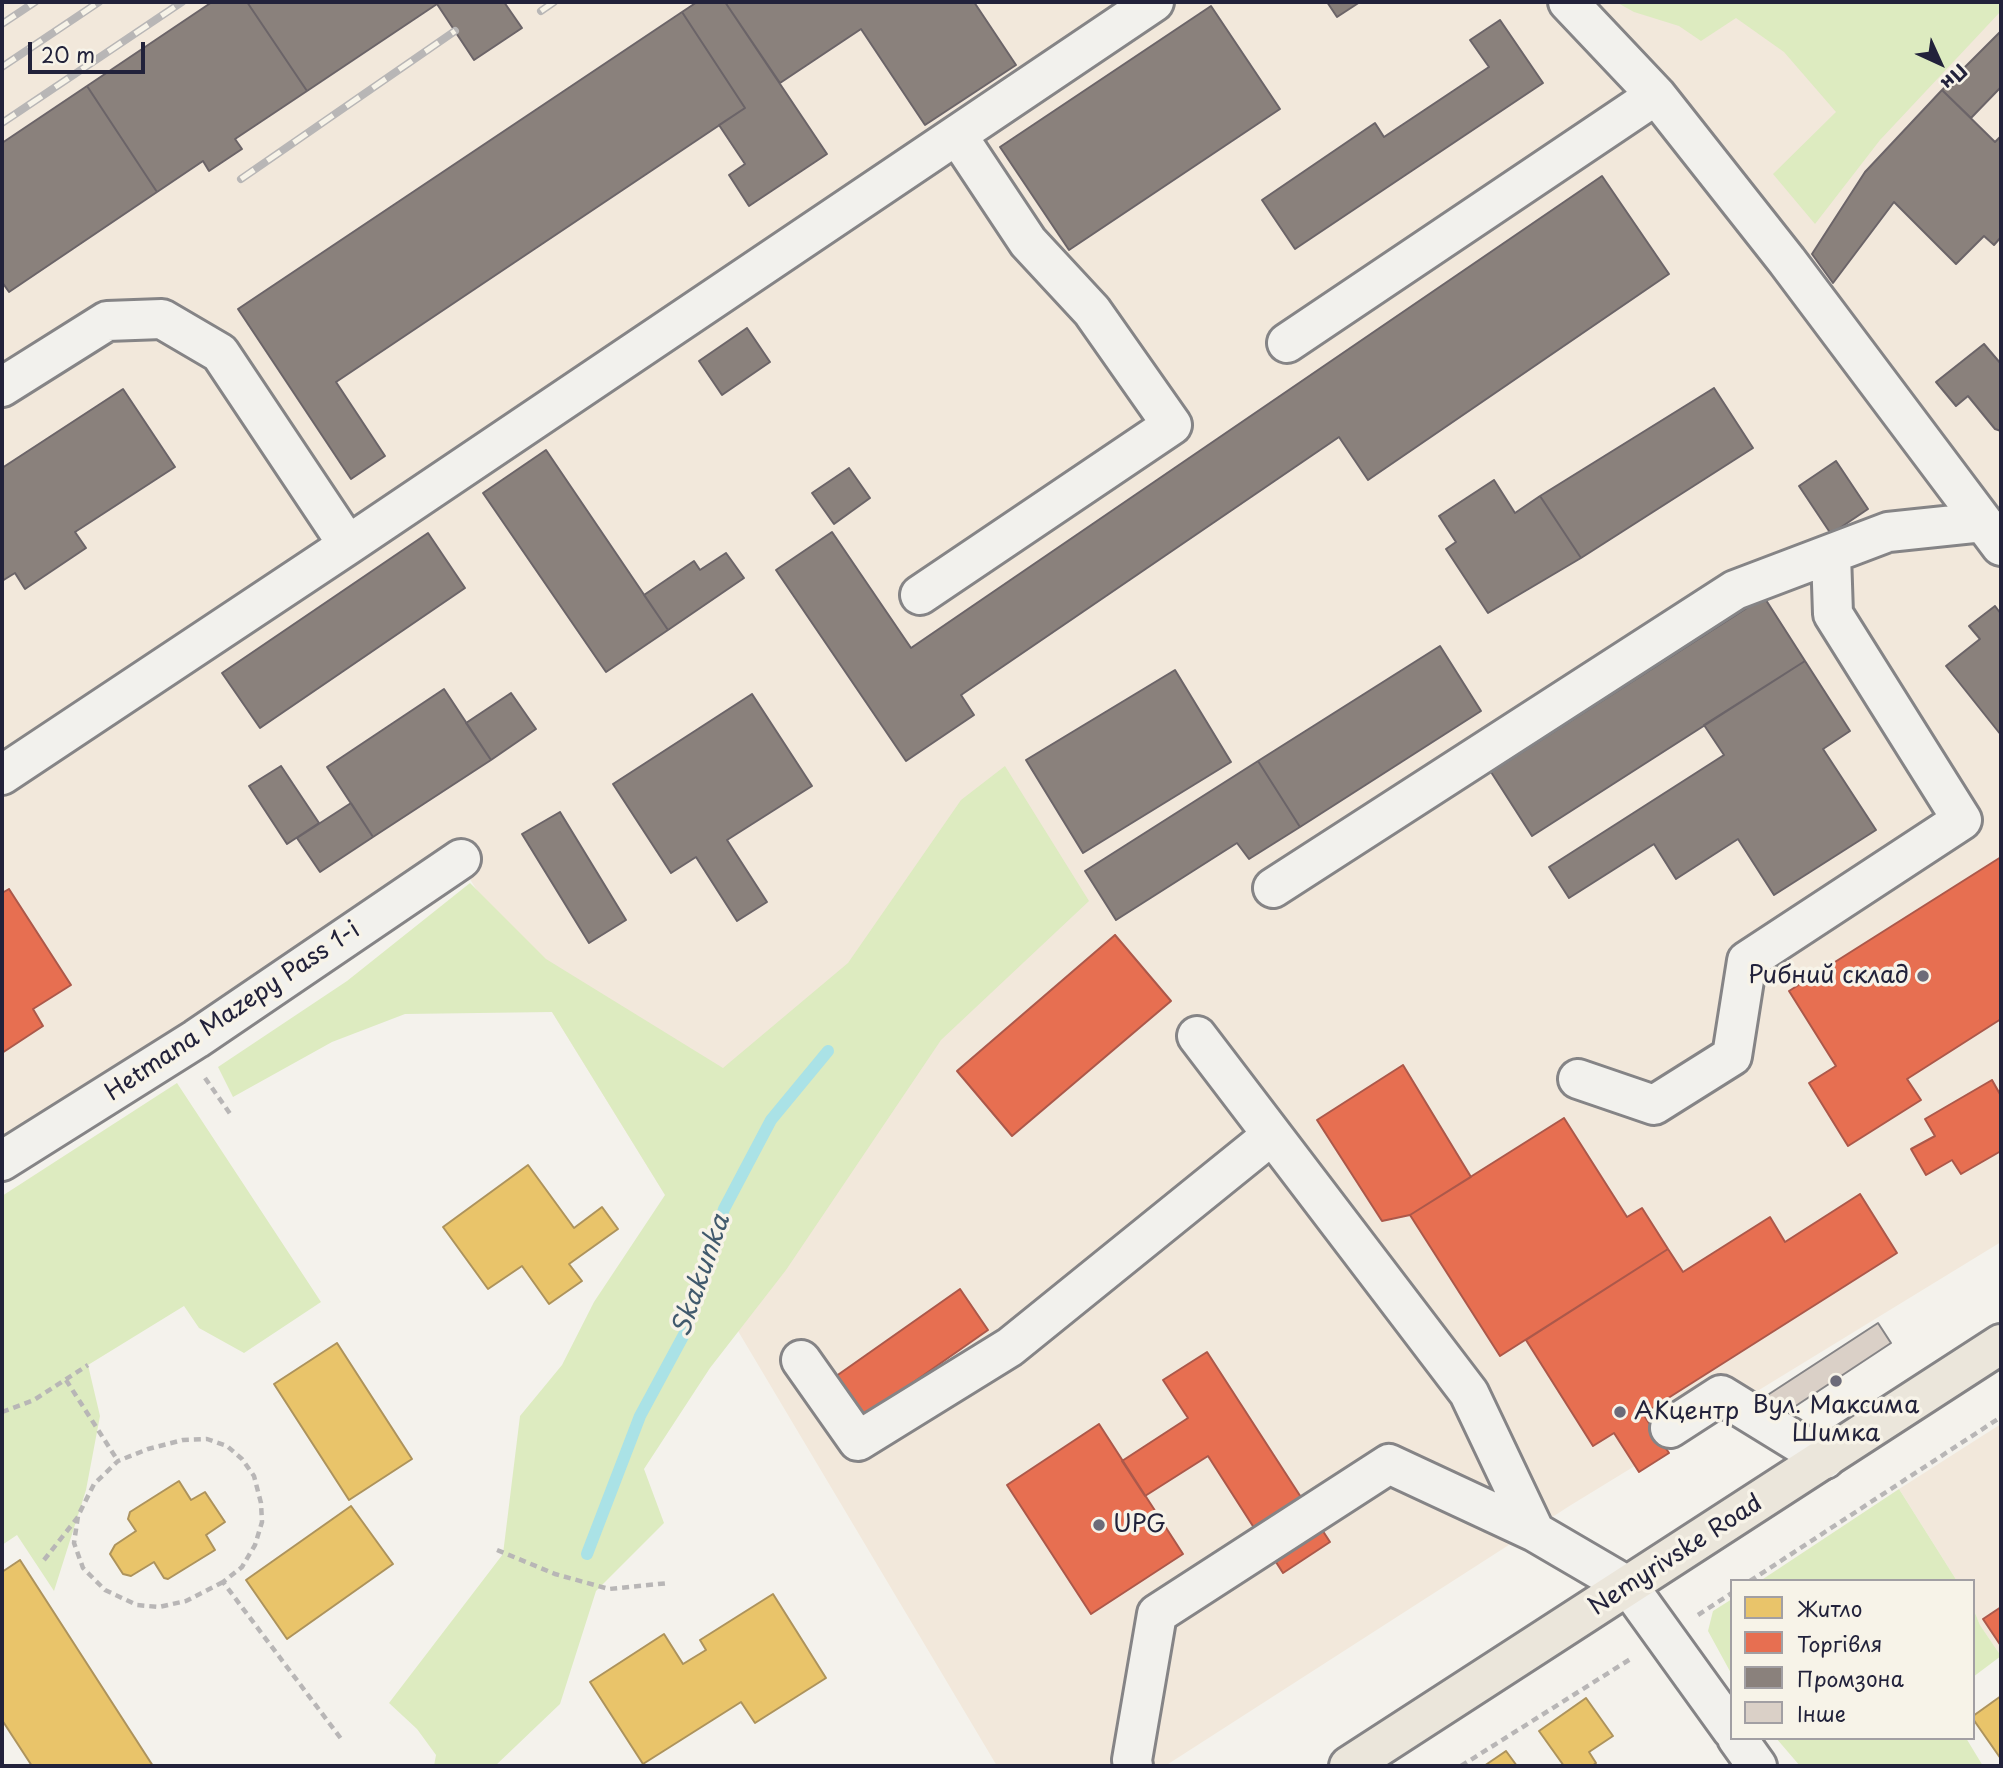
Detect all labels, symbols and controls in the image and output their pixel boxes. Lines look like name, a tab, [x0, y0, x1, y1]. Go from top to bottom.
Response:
scale bar	[32, 28, 149, 72]
north arrow	[1905, 28, 1975, 98]
text: 20 m	[41, 38, 95, 70]
text: Пн	[1935, 58, 1974, 97]
street label: Hetmana Mazepy Pass 1-i	[100, 916, 366, 1108]
place label: Рибний склад	[1748, 962, 1909, 990]
marker: Рибний склад	[1915, 968, 1931, 984]
water label: Skakunka	[667, 1211, 737, 1341]
marker: Вул. Максима Шимка	[1828, 1373, 1844, 1389]
place label: Вул. Максима Шимка	[1753, 1392, 1919, 1448]
place label: АКцентр	[1634, 1398, 1739, 1426]
marker: АКцентр	[1612, 1404, 1628, 1420]
street label: Nemyrivske Road	[1584, 1489, 1768, 1623]
place label: UPG	[1113, 1511, 1166, 1539]
marker: UPG	[1091, 1517, 1107, 1533]
legend	[1730, 1579, 1975, 1740]
text: Житло	[1797, 1592, 1862, 1624]
text: Торгівля	[1797, 1627, 1882, 1659]
text: Промзона	[1797, 1662, 1904, 1694]
text: Інше	[1797, 1697, 1846, 1729]

